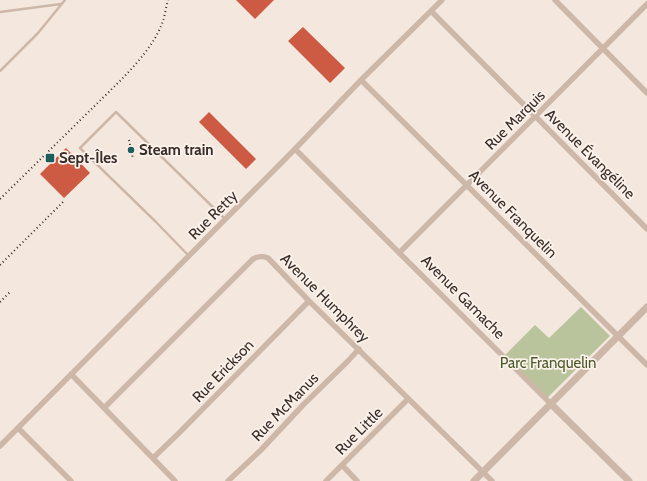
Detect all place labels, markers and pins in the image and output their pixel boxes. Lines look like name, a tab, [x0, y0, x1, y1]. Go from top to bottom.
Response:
place label: Steam train	[139, 141, 214, 159]
marker: Steam train	[126, 145, 136, 155]
place label: Sept-Îles	[59, 148, 117, 167]
marker: Sept-Îles	[44, 152, 56, 164]

